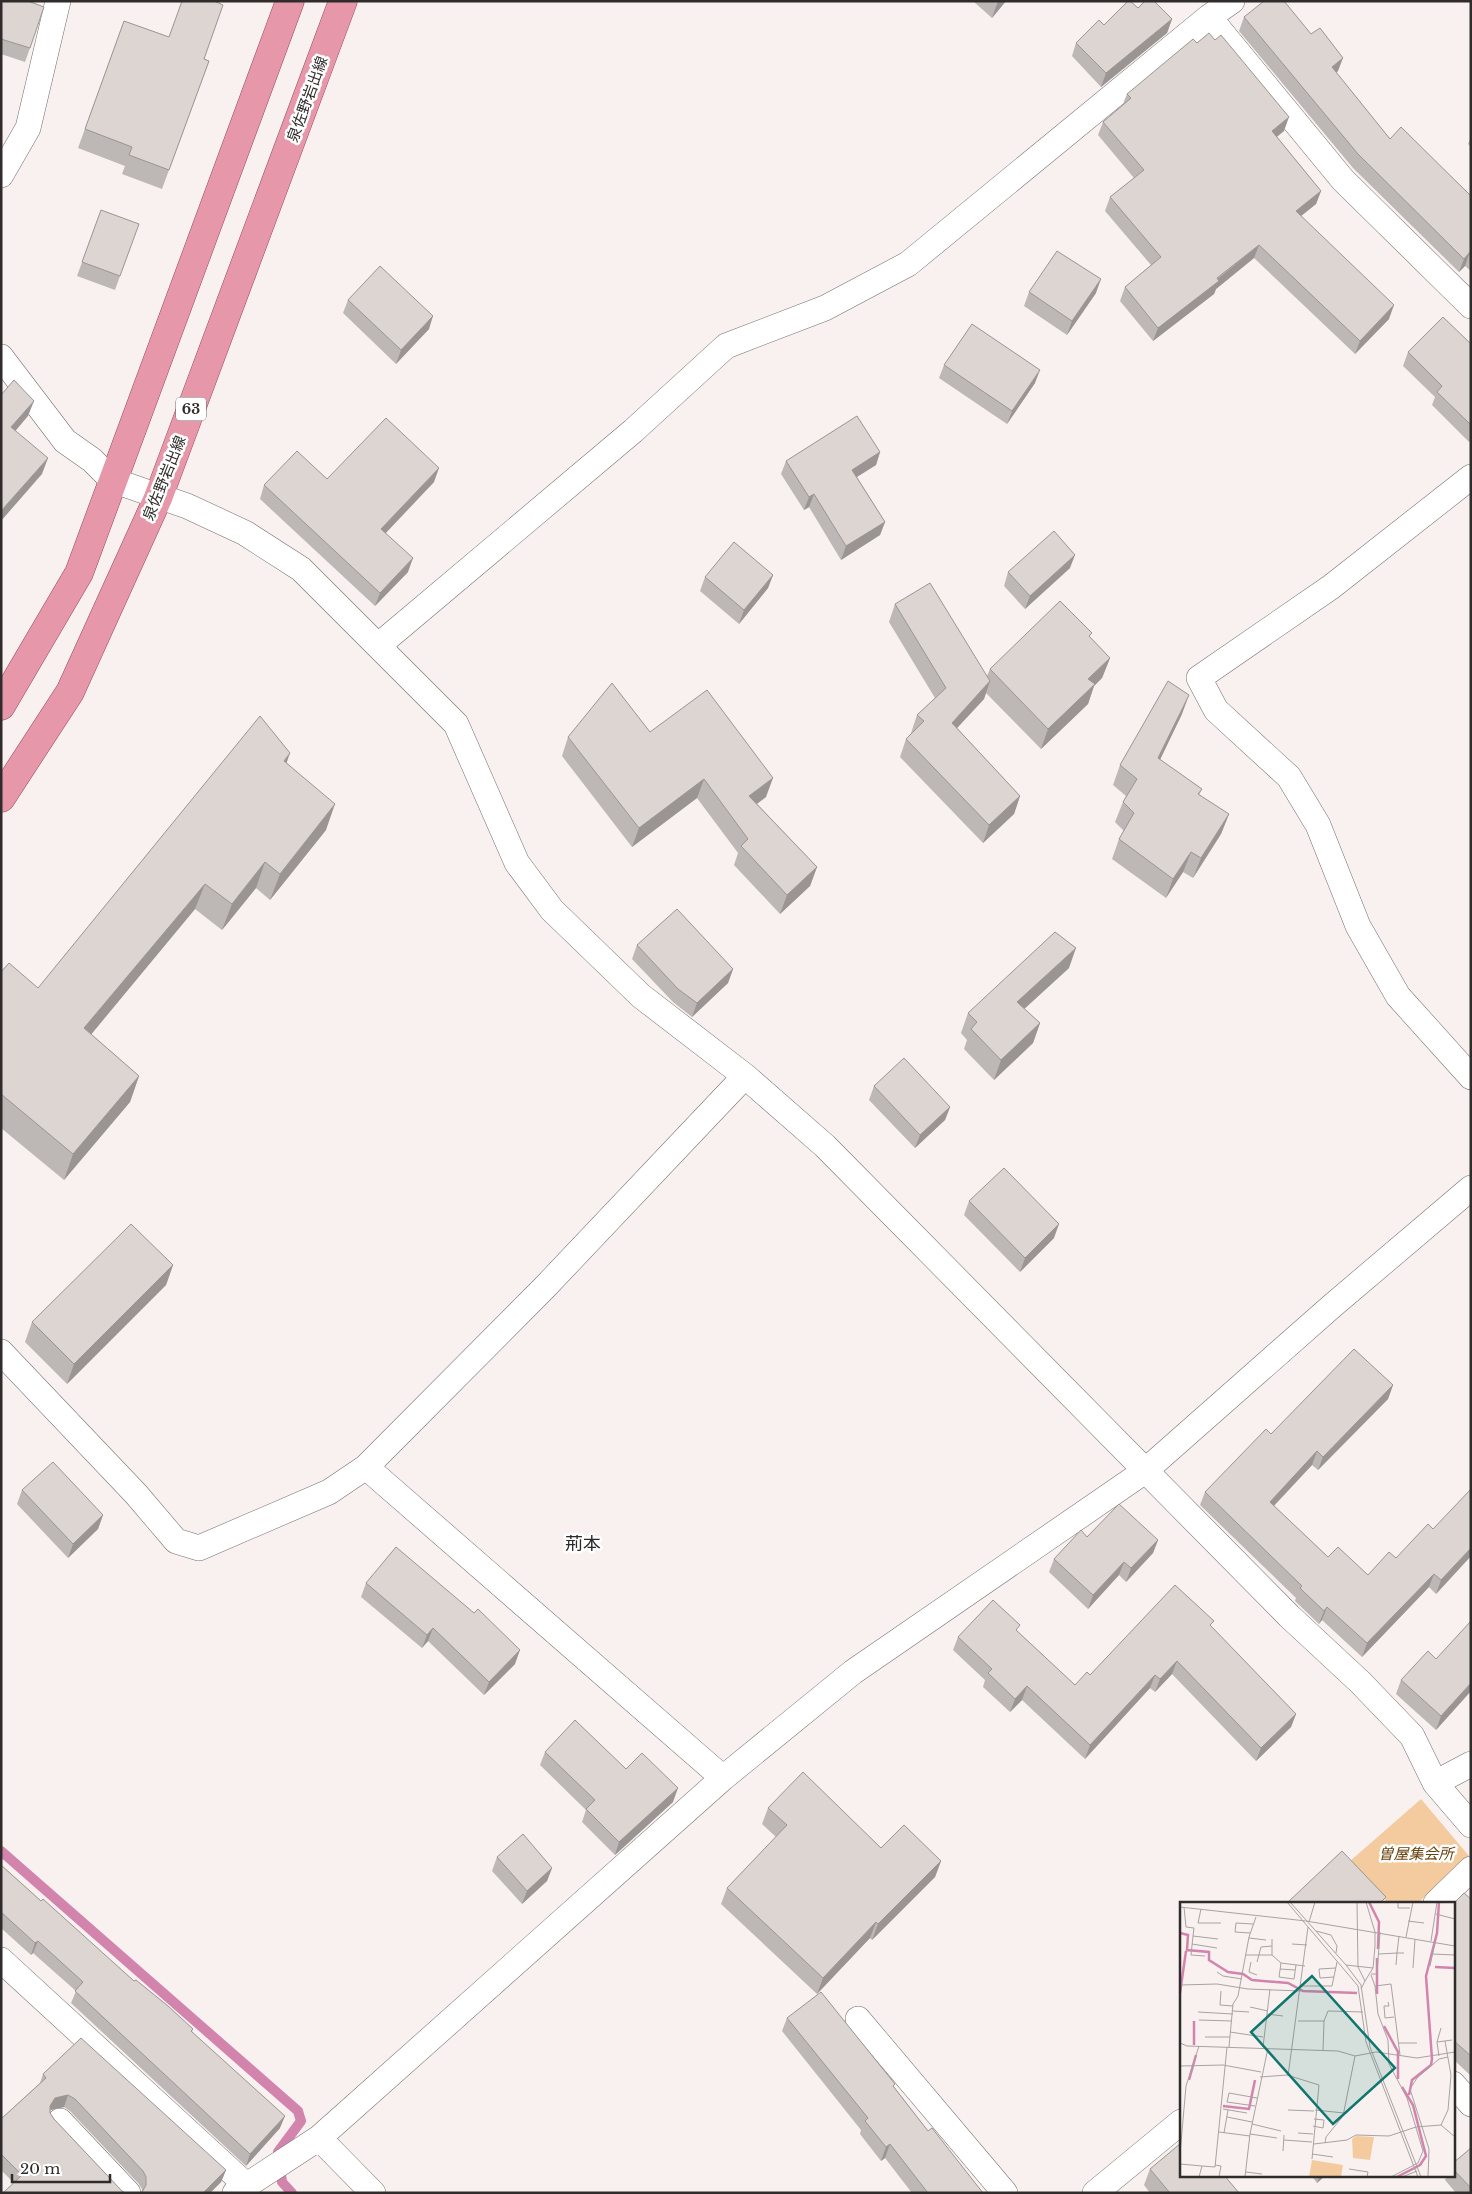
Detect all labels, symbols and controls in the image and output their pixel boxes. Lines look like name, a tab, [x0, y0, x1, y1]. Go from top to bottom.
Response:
street label: 泉佐野岩出線	[283, 53, 331, 145]
road number: 63	[176, 398, 206, 420]
street label: 泉佐野岩出線	[138, 433, 190, 523]
district label: 荊本	[565, 1533, 601, 1555]
park label: 曽屋集会所	[1378, 1844, 1456, 1863]
inset map	[1180, 1902, 1454, 2176]
scale bar	[12, 2152, 110, 2184]
text: 20 m	[20, 2159, 60, 2178]

